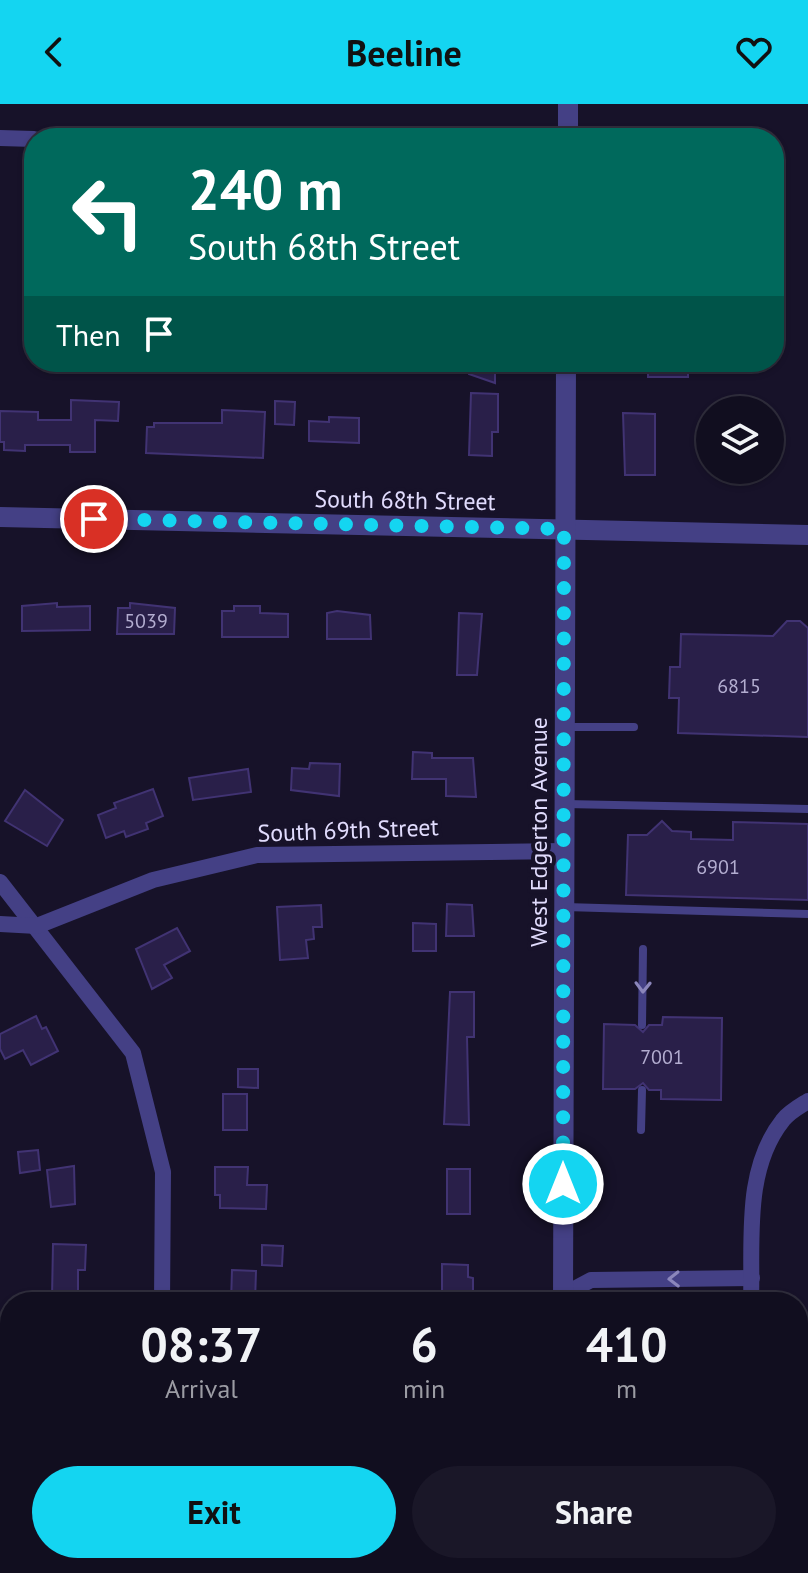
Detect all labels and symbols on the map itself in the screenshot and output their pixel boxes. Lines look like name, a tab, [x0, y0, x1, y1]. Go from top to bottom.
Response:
street label: South 68th Street	[314, 483, 496, 517]
pin	[60, 485, 128, 553]
house number: 5039	[124, 608, 168, 634]
house number: 6815	[717, 673, 761, 699]
street label: West Edgerton Avenue	[523, 717, 554, 947]
street label: South 69th Street	[257, 811, 439, 849]
house number: 6901	[696, 854, 740, 880]
one-way arrow	[634, 981, 652, 994]
house number: 7001	[640, 1044, 684, 1070]
position arrow	[521, 1142, 605, 1226]
one-way arrow	[667, 1270, 680, 1288]

